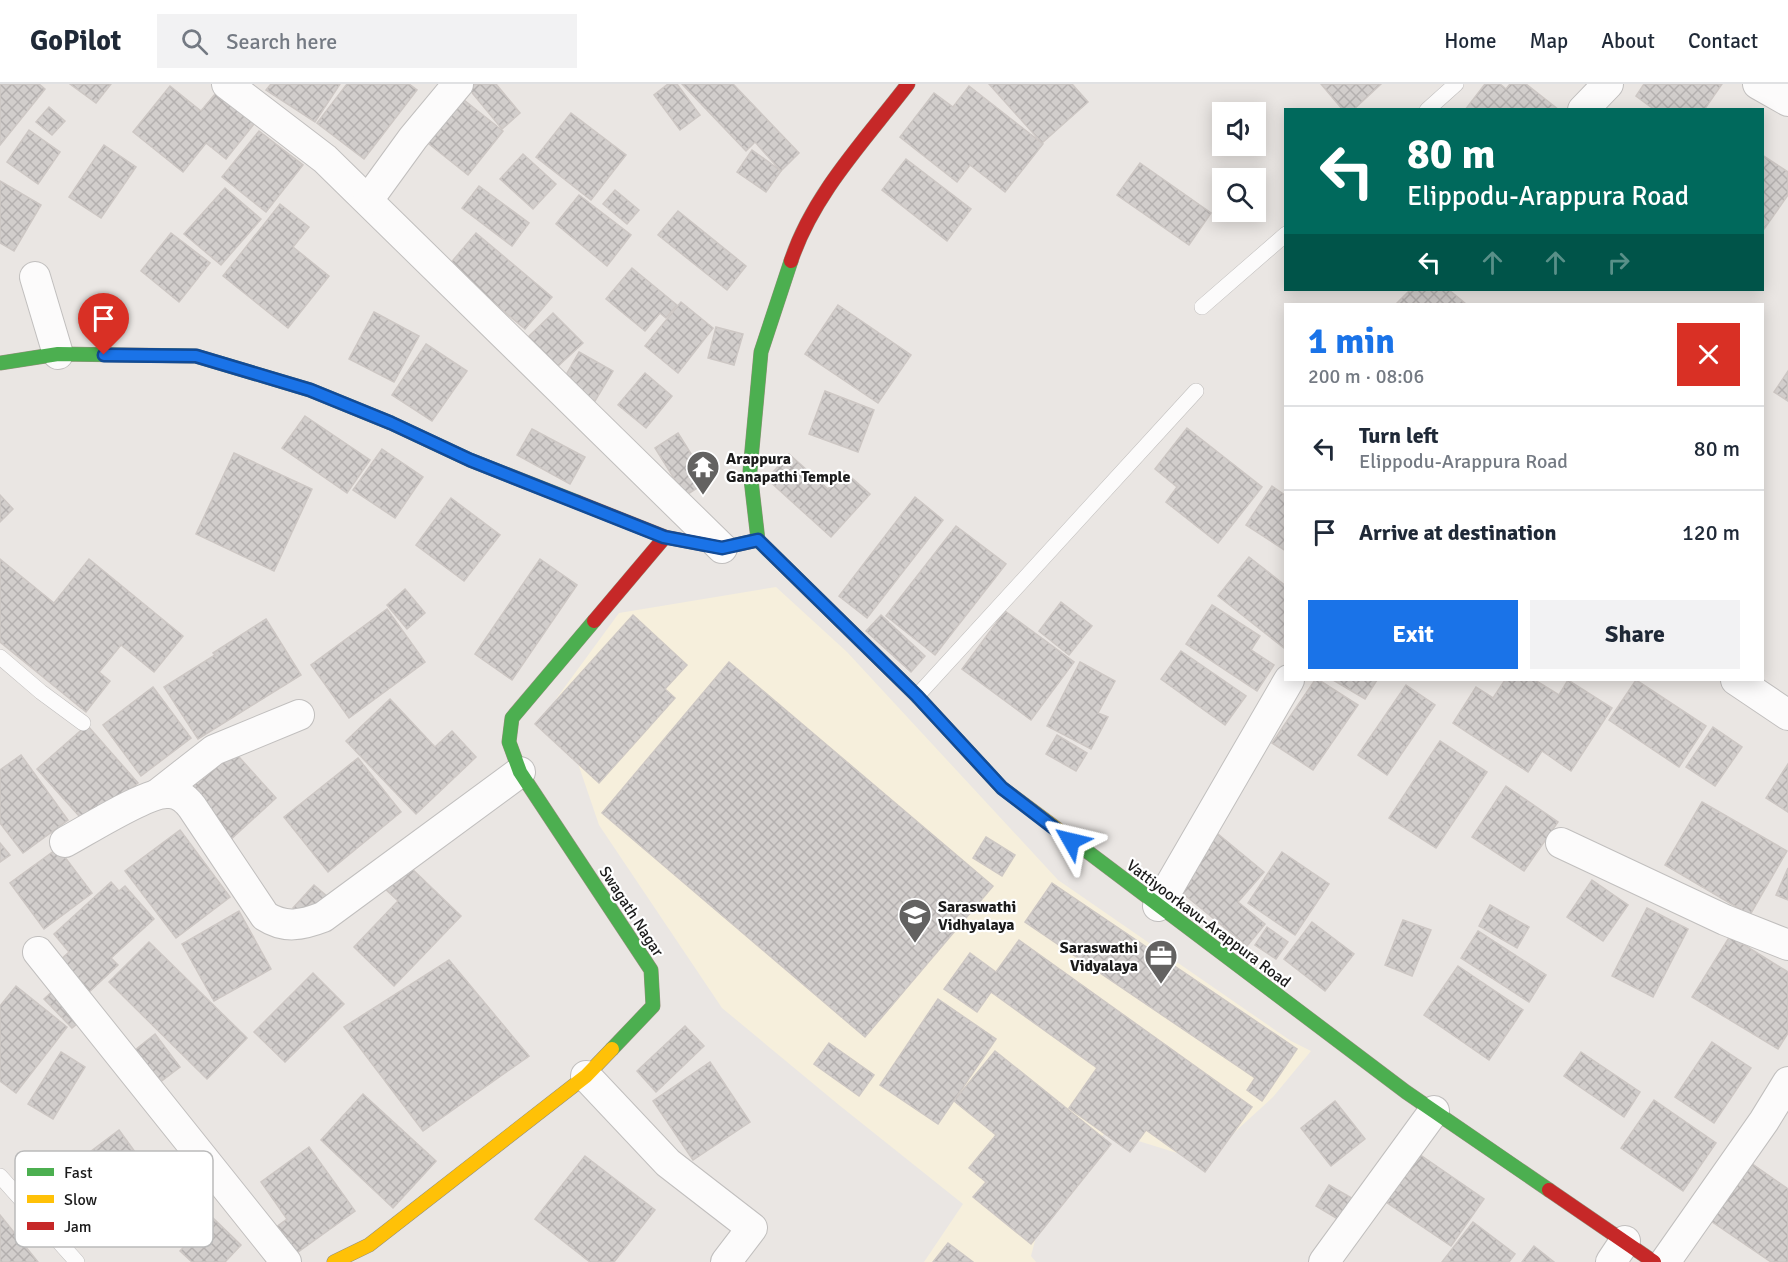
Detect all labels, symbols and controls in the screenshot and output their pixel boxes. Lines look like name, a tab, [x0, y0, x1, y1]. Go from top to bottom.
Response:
search box	[157, 14, 577, 68]
text: GoPilot	[30, 24, 121, 58]
icon: search	[178, 25, 211, 58]
text: Search here	[226, 28, 337, 55]
text: Home	[1444, 28, 1497, 54]
text: Map	[1530, 28, 1568, 54]
text: About	[1601, 28, 1655, 54]
text: Contact	[1688, 28, 1758, 54]
map controls	[1212, 102, 1266, 222]
button: sound	[1212, 102, 1266, 156]
text: 80 m	[1407, 129, 1496, 180]
icon: left	[1308, 132, 1386, 210]
button: search	[1212, 168, 1266, 222]
text: Elippodu-Arappura Road	[1407, 180, 1689, 213]
icon: left	[1413, 246, 1446, 279]
icon: ahead	[1476, 246, 1509, 279]
icon: ahead	[1539, 246, 1572, 279]
icon: right	[1602, 246, 1635, 279]
pin	[78, 293, 129, 355]
icon: arrive	[87, 302, 120, 335]
text: 1 min	[1308, 319, 1395, 364]
button: close	[1677, 323, 1740, 386]
text: 200 m · 08:06	[1308, 364, 1424, 389]
text: Turn left	[1359, 422, 1439, 449]
icon: left	[1308, 432, 1341, 465]
text: 80 m	[1694, 435, 1740, 462]
temple icon: Arappura Ganapathi Temple	[685, 449, 721, 496]
place label: Arappura Ganapathi Temple	[726, 449, 850, 487]
text: Elippodu-Arappura Road	[1359, 449, 1568, 474]
icon: arrive	[1308, 516, 1341, 549]
text: Arrive at destination	[1359, 519, 1556, 546]
text: 120 m	[1682, 519, 1740, 546]
button: Exit	[1308, 600, 1518, 669]
button: Share	[1530, 600, 1740, 669]
position arrow	[1039, 809, 1103, 873]
street label: Vattiyoorkavu-Arappura Road	[1122, 856, 1294, 992]
street label: Swagath Nagar	[595, 863, 668, 961]
school or university icon: Saraswathi Vidhyalaya	[897, 897, 933, 944]
place label: Saraswathi Vidhyalaya	[938, 897, 1016, 935]
place label: Saraswathi Vidyalaya	[1060, 938, 1138, 976]
office icon: Saraswathi Vidyalaya	[1143, 938, 1179, 985]
legend	[15, 1151, 213, 1247]
text: Fast	[64, 1163, 93, 1183]
text: Slow	[64, 1190, 98, 1210]
text: Jam	[64, 1217, 92, 1237]

